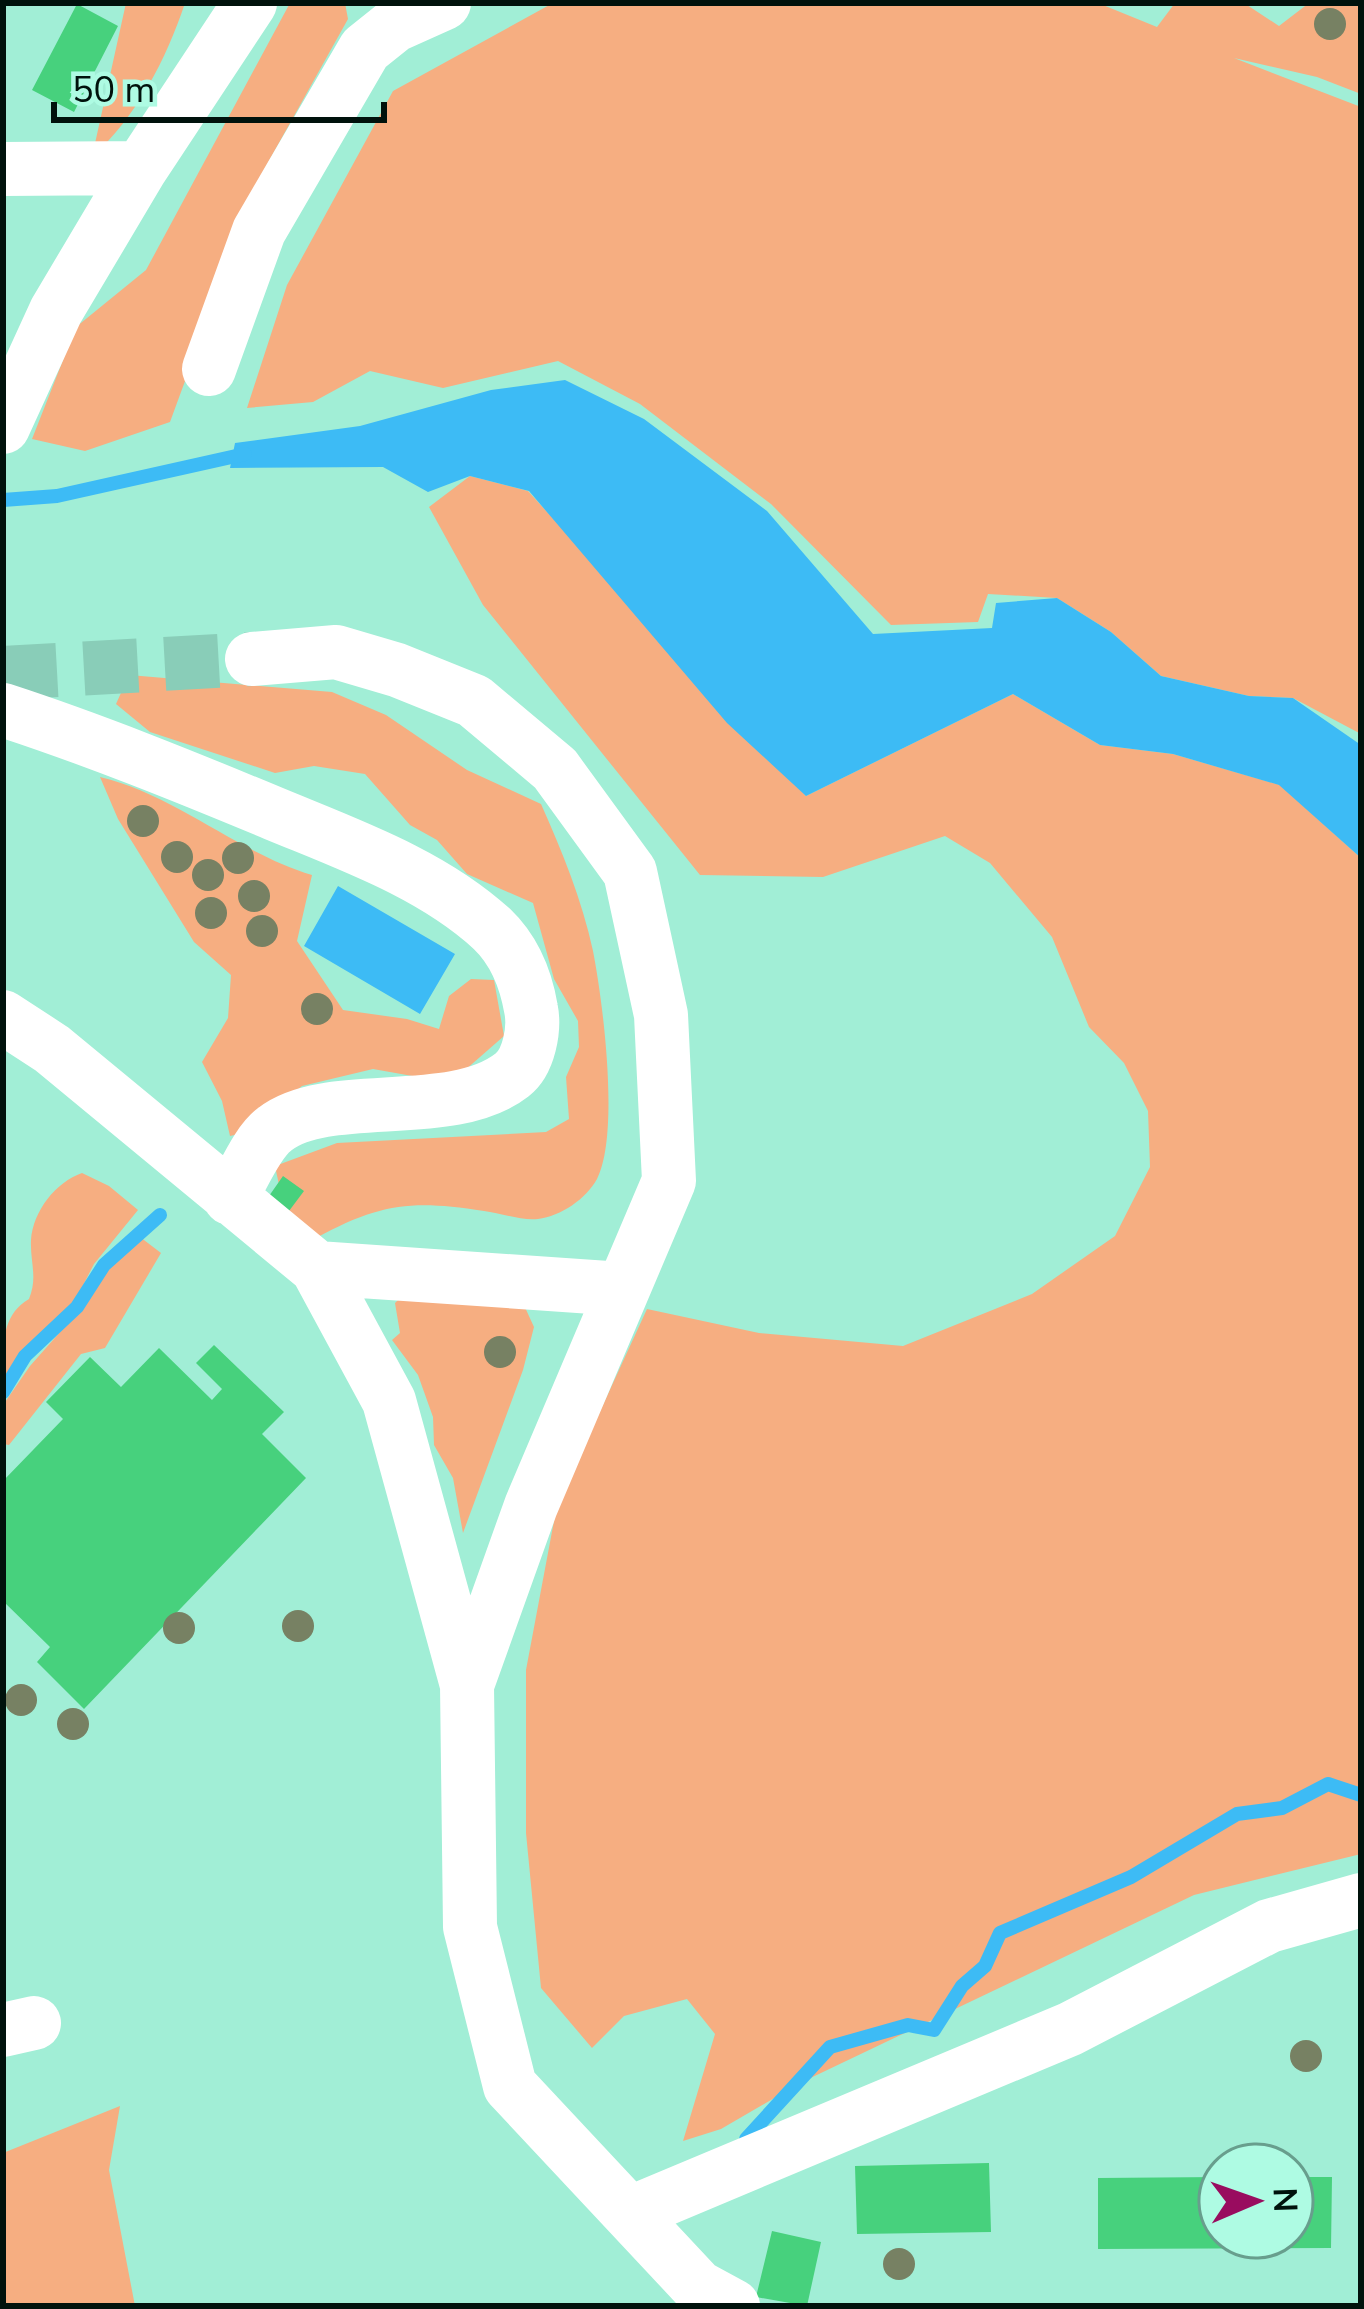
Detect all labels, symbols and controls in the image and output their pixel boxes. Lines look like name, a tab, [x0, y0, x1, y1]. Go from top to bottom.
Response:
scale bar	[54, 48, 384, 122]
text: 50 m	[72, 66, 155, 115]
north arrow	[1196, 2141, 1316, 2261]
text: N	[1262, 2187, 1307, 2213]

